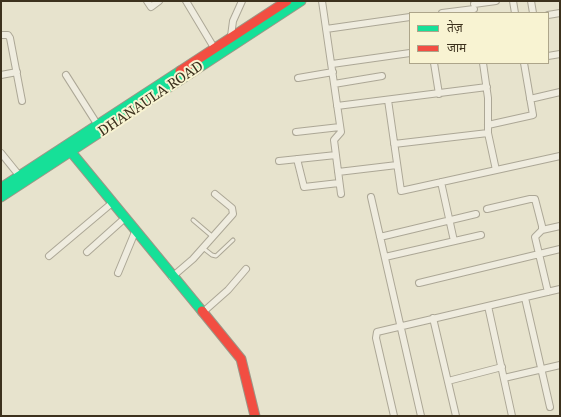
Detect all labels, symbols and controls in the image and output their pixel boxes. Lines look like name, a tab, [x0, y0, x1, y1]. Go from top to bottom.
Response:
legend	[409, 12, 549, 64]
text: तेज़	[447, 19, 463, 36]
text: जाम	[447, 39, 466, 56]
street label: DHANAULA ROAD	[95, 58, 207, 140]

